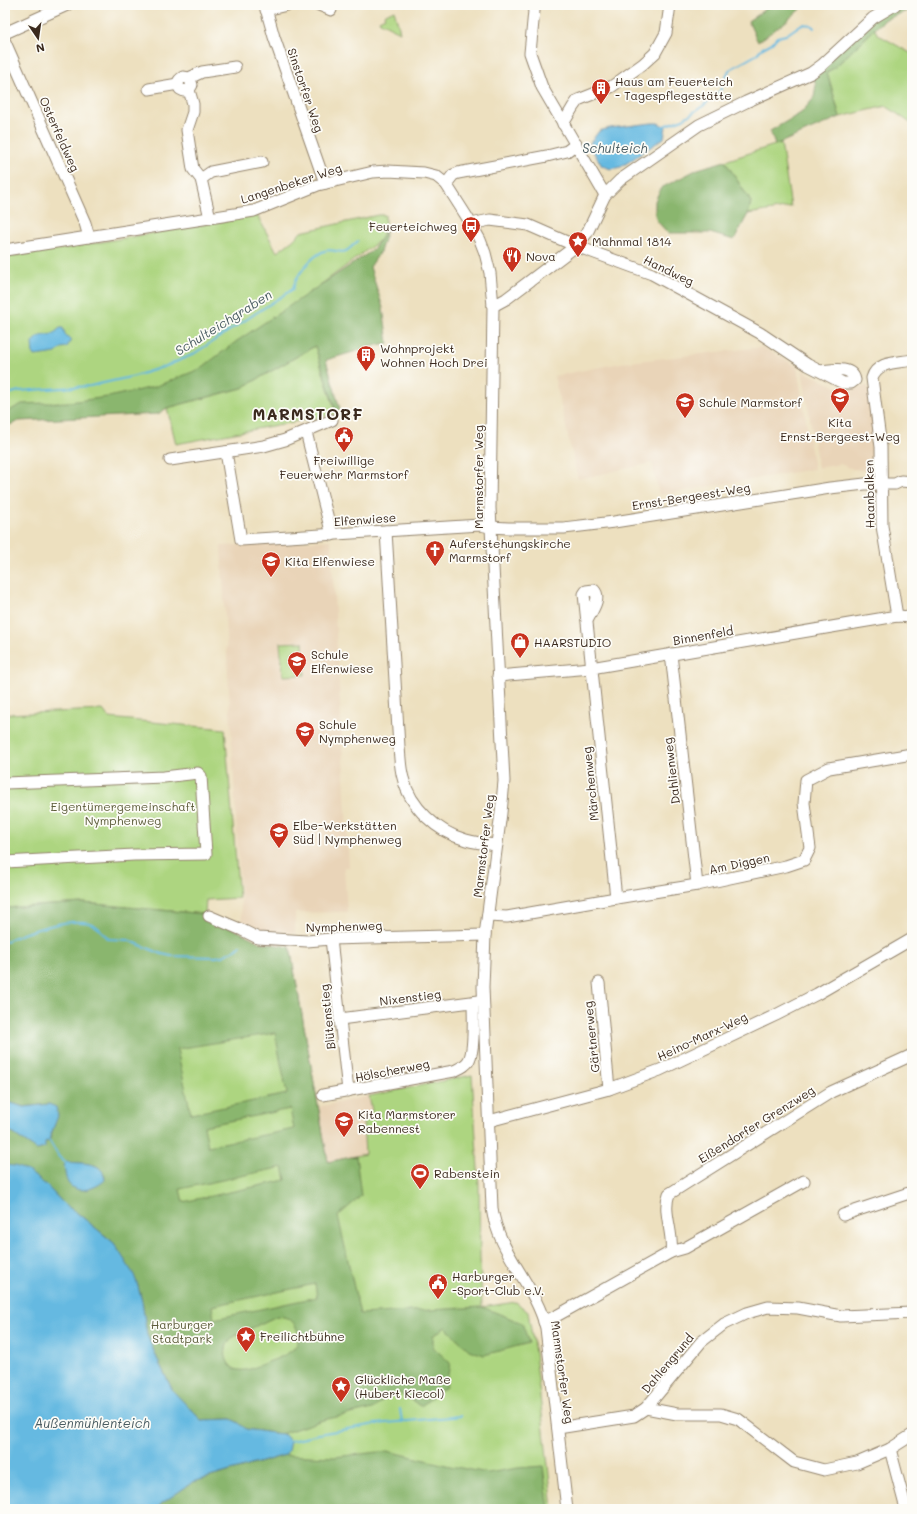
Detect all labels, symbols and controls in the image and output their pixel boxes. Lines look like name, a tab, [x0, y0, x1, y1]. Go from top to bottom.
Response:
north arrow	[18, 18, 58, 58]
text: N	[35, 40, 46, 56]
street label: Sinstorfer Weg	[284, 46, 328, 134]
place label: Haus am Feuerteich - Tagespflegestätte	[615, 73, 733, 103]
building icon: Haus am Feuerteich - Tagespflegestätte	[590, 77, 612, 105]
street label: Osterfeldweg	[36, 94, 84, 174]
water label: Schulteich	[582, 139, 648, 156]
street label: Langenbeker Weg	[239, 159, 343, 207]
bus stop icon: Feuerteichweg	[460, 215, 482, 243]
place label: Feuerteichweg	[369, 218, 457, 234]
place icon: Mahnmal 1814	[567, 230, 589, 258]
place label: Mahnmal 1814	[592, 233, 671, 249]
restaurant icon: Nova	[501, 245, 523, 273]
place label: Nova	[526, 248, 556, 264]
street label: Handweg	[641, 251, 697, 289]
water label: Schulteichgraben	[171, 285, 275, 359]
place label: Wohnprojekt Wohnen Hoch Drei	[380, 340, 488, 370]
building icon: Wohnprojekt Wohnen Hoch Drei	[355, 344, 377, 372]
school or university icon: Kita Ernst-Bergeest-Weg	[829, 386, 851, 414]
school or university icon: Schule Marmstorf	[674, 391, 696, 419]
place label: Schule Marmstorf	[699, 394, 802, 410]
district label: MARMSTORF	[253, 403, 363, 424]
place label: Kita Ernst-Bergeest-Weg	[780, 414, 900, 444]
public building icon: Freiwillige Feuerwehr Marmstorf	[333, 425, 355, 453]
street label: Marmstorfer Weg	[470, 425, 486, 529]
place label: Freiwillige Feuerwehr Marmstorf	[279, 452, 409, 482]
street label: Haanbalken	[860, 459, 878, 529]
street label: Ernst-Bergeest-Weg	[631, 479, 751, 513]
street label: Elfenwiese	[333, 509, 397, 529]
place label: Auferstehungskirche Marmstorf	[449, 535, 571, 565]
church icon: Auferstehungskirche Marmstorf	[424, 539, 446, 567]
school or university icon: Kita Elfenwiese	[260, 550, 282, 578]
place label: Kita Elfenwiese	[285, 553, 375, 569]
street label: Binnenfeld	[671, 622, 735, 648]
shop icon: HAARSTUDIO	[509, 631, 531, 659]
place label: HAARSTUDIO	[534, 634, 611, 650]
place label: Schule Elfenwiese	[311, 646, 373, 676]
school or university icon: Schule Elfenwiese	[286, 650, 308, 678]
place label: Schule Nymphenweg	[319, 716, 396, 746]
school or university icon: Schule Nymphenweg	[294, 720, 316, 748]
street label: Dahlienweg	[659, 737, 683, 805]
street label: Märchenweg	[578, 746, 602, 822]
street label: Marmstorfer Weg	[469, 793, 497, 898]
park label: Eigentümergemeinschaft Nymphenweg	[50, 798, 196, 828]
place label: Elbe-Werkstätten Süd | Nymphenweg	[293, 817, 401, 847]
school or university icon: Elbe-Werkstätten Süd | Nymphenweg	[268, 821, 290, 849]
street label: Am Diggen	[707, 849, 771, 877]
street label: Nymphenweg	[305, 917, 383, 935]
street label: Blütenstieg	[316, 984, 338, 1050]
street label: Nixenstieg	[378, 985, 442, 1009]
street label: Gärtnerweg	[579, 1001, 603, 1073]
street label: Heino-Marx-Weg	[654, 1008, 750, 1064]
street label: Hölscherweg	[353, 1055, 431, 1085]
street label: Eißendorfer Grenzweg	[695, 1082, 817, 1166]
place label: Kita Marmstorer Rabennest	[358, 1106, 456, 1136]
school or university icon: Kita Marmstorer Rabennest	[333, 1110, 355, 1138]
sports icon: Rabenstein	[409, 1162, 431, 1190]
place label: Rabenstein	[434, 1165, 500, 1181]
place label: Harburger -Sport-Club e.V.	[452, 1268, 544, 1298]
public building icon: Harburger -Sport-Club e.V.	[427, 1272, 449, 1300]
park label: Harburger Stadtpark	[151, 1316, 213, 1346]
street label: Marmstorfer Weg	[548, 1320, 578, 1425]
place icon: Freilichtbühne	[235, 1325, 257, 1353]
place label: Freilichtbühne	[260, 1328, 345, 1344]
street label: Dahlengrund	[637, 1329, 697, 1396]
place label: Glückliche Maße (Hubert Kiecol)	[355, 1371, 451, 1401]
place icon: Glückliche Maße (Hubert Kiecol)	[330, 1375, 352, 1403]
water label: Außenmühlenteich	[34, 1414, 150, 1431]

